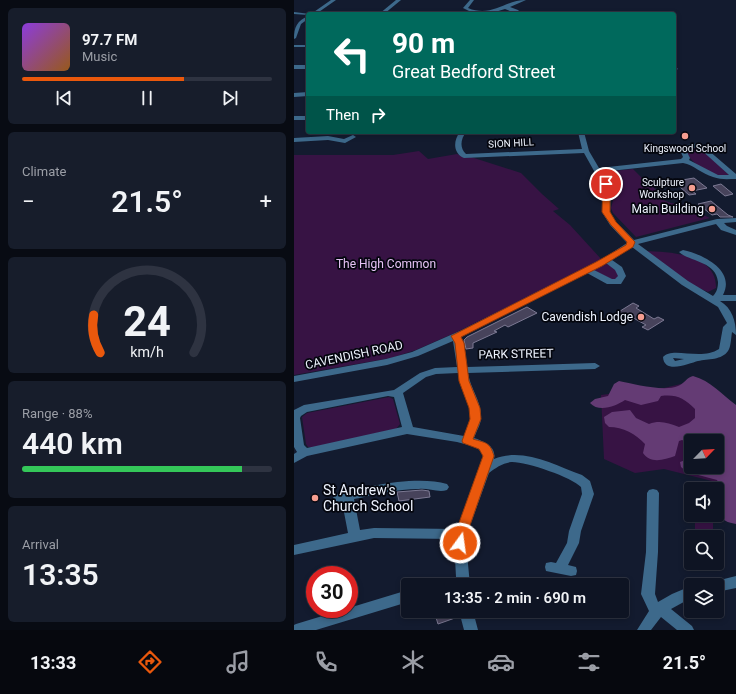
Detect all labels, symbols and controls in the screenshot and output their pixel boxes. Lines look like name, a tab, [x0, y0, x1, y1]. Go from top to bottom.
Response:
text: 90 m	[392, 27, 455, 60]
icon: left	[326, 28, 378, 80]
text: 97.7 FM	[82, 31, 137, 49]
text: Music	[82, 49, 117, 64]
text: Great Bedford Street	[392, 61, 555, 82]
icon: previous	[53, 87, 75, 109]
icon: pause	[136, 87, 158, 109]
icon: next	[219, 87, 241, 109]
icon: right	[367, 104, 389, 126]
text: Then	[326, 106, 359, 124]
marker: Kingswood School	[680, 131, 690, 141]
street label: SION HILL	[488, 136, 535, 150]
place label: Kingswood School	[644, 143, 726, 154]
text: Climate	[22, 164, 66, 179]
pin	[589, 167, 623, 201]
icon: arrive	[595, 173, 617, 195]
place label: Sculpture Workshop	[639, 177, 684, 200]
marker: Sculpture Workshop	[687, 183, 697, 193]
text: 21.5°	[111, 184, 183, 219]
text: −	[22, 189, 35, 214]
text: +	[260, 189, 272, 214]
place label: Main Building	[631, 202, 704, 216]
marker: Main Building	[707, 204, 717, 214]
park label: The High Common	[336, 257, 436, 271]
text: 24	[123, 297, 171, 346]
place label: Cavendish Lodge	[541, 310, 633, 324]
marker: Cavendish Lodge	[636, 312, 646, 322]
street label: CAVENDISH ROAD	[304, 338, 404, 372]
text: km/h	[130, 344, 164, 360]
street label: PARK STREET	[478, 346, 554, 362]
text: Range · 88%	[22, 406, 92, 421]
text: 440 km	[22, 426, 123, 461]
north arrow	[684, 434, 724, 474]
map controls	[684, 434, 724, 618]
place label: St Andrew's Church School	[323, 482, 413, 514]
button: sound	[684, 482, 724, 522]
marker: St Andrew's Church School	[310, 493, 320, 503]
position arrow	[439, 522, 481, 564]
button: search	[684, 530, 724, 570]
text: Arrival	[22, 537, 59, 552]
text: 13:35	[22, 557, 99, 592]
speed limit sign: 30	[306, 566, 358, 618]
button: layers	[684, 578, 724, 618]
text: 13:35 · 2 min · 690 m	[444, 589, 586, 607]
icon: directions	[136, 648, 164, 676]
icon: music	[224, 648, 252, 676]
icon: phone	[312, 648, 340, 676]
icon: climate	[399, 648, 427, 676]
icon: car	[487, 648, 515, 676]
icon: filters	[575, 648, 603, 676]
text: 13:33	[30, 652, 76, 673]
text: 21.5°	[663, 652, 706, 673]

